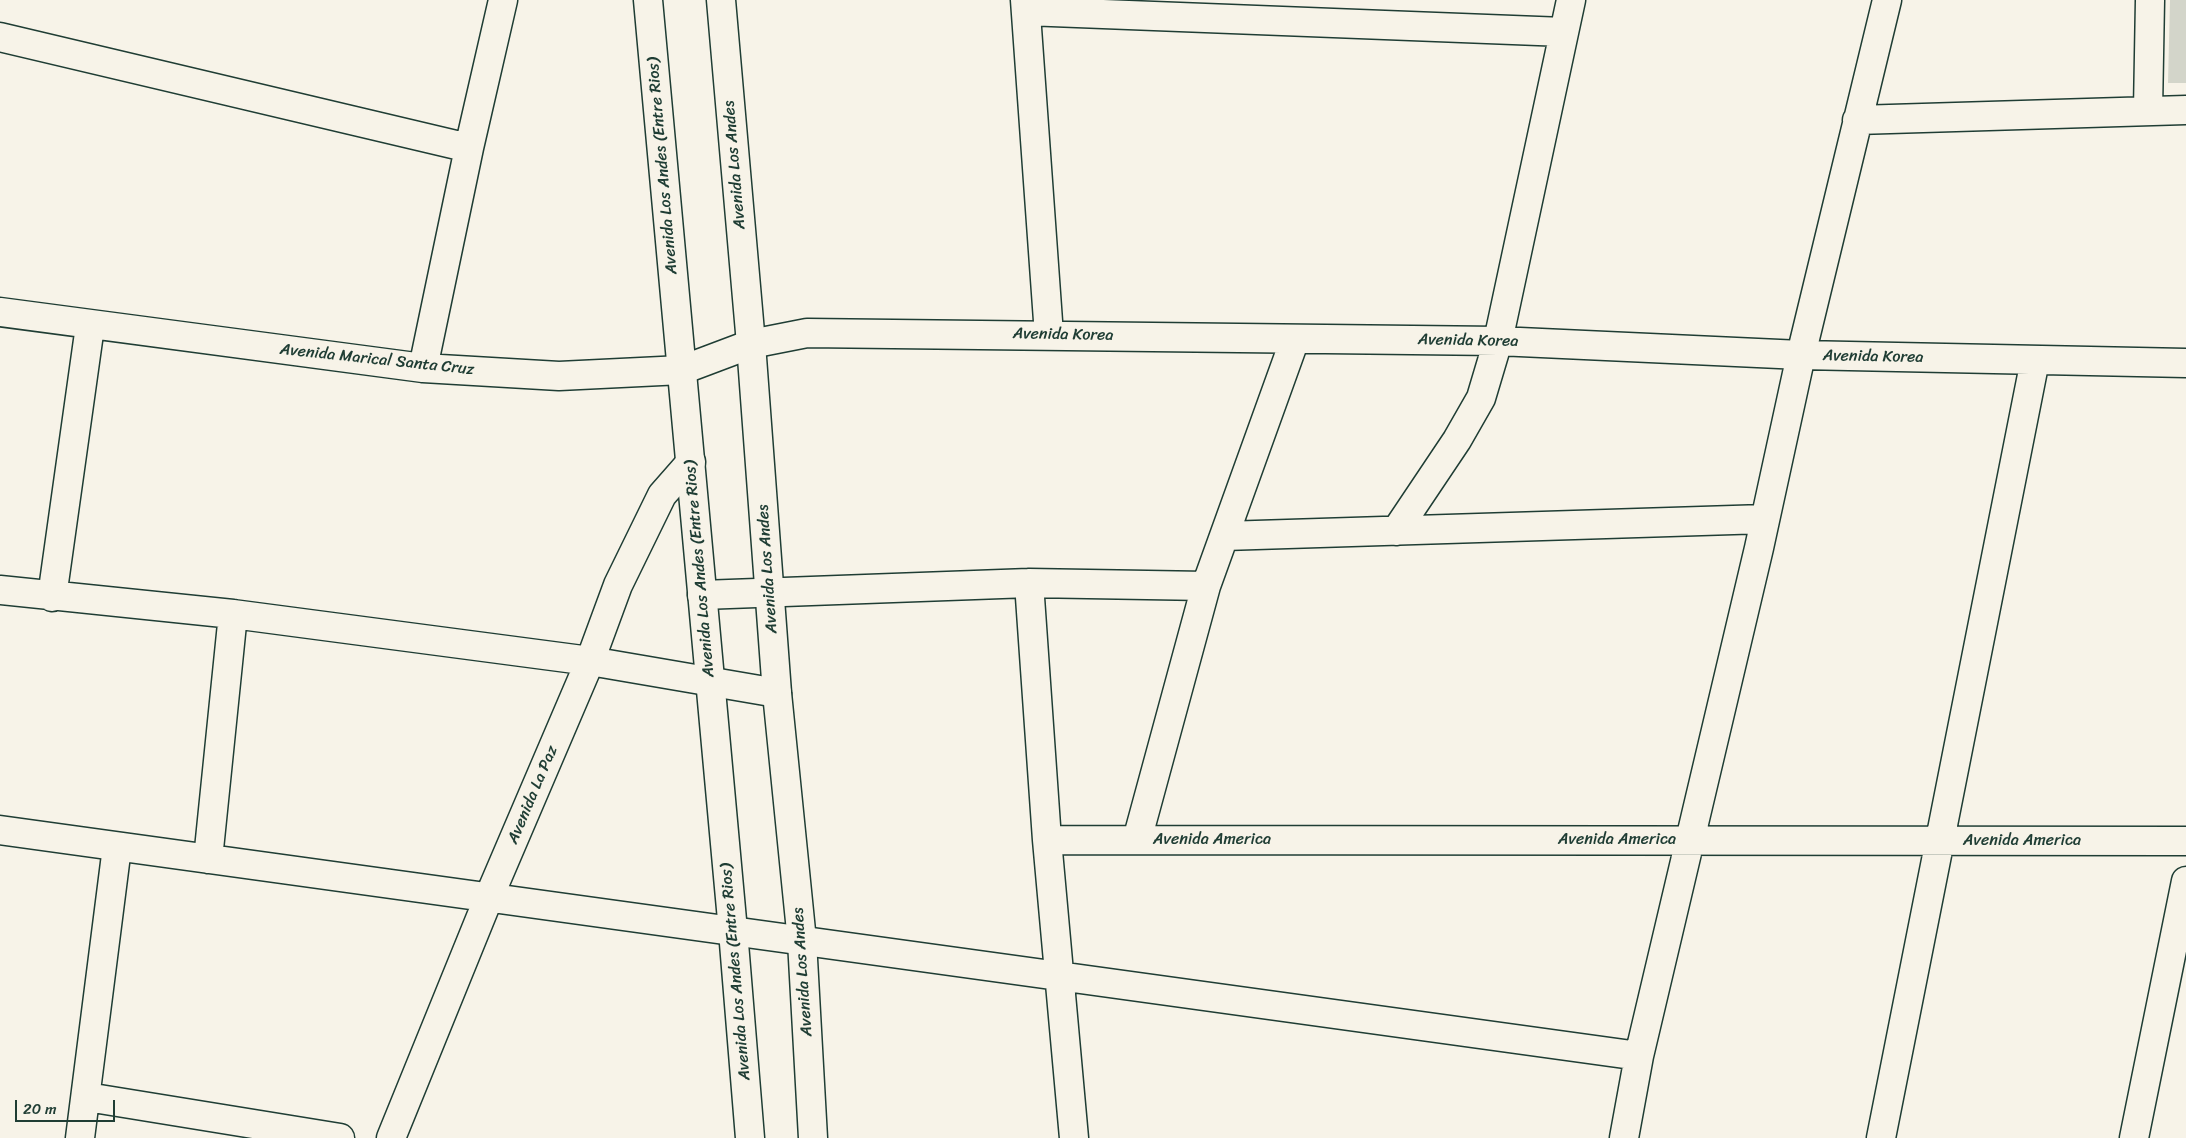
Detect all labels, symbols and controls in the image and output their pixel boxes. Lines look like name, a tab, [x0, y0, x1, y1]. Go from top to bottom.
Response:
street label: Avenida Los Andes (Entre Rios)	[644, 57, 682, 275]
street label: Avenida Los Andes	[720, 100, 750, 230]
street label: Avenida Korea	[1013, 325, 1113, 345]
street label: Avenida Korea	[1418, 331, 1518, 351]
street label: Avenida Marical Santa Cruz	[279, 340, 475, 380]
street label: Avenida Korea	[1823, 347, 1923, 367]
street label: Avenida Los Andes (Entre Rios)	[681, 460, 719, 678]
street label: Avenida Los Andes	[754, 504, 782, 634]
street label: Avenida La Paz	[504, 743, 562, 847]
street label: Avenida America	[1153, 830, 1271, 850]
street label: Avenida America	[1558, 830, 1676, 850]
street label: Avenida America	[1963, 831, 2081, 851]
street label: Avenida Los Andes (Entre Rios)	[717, 863, 755, 1081]
street label: Avenida Los Andes	[789, 907, 817, 1037]
scale bar	[18, 1090, 118, 1122]
text: 20 m	[23, 1096, 57, 1122]

